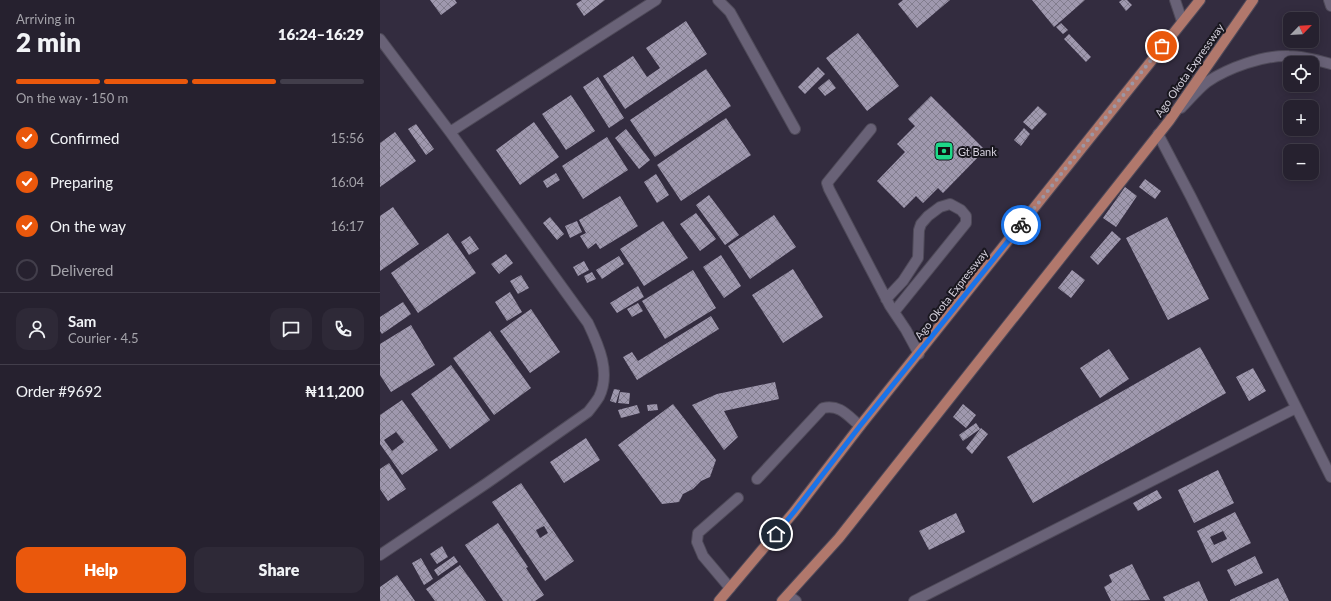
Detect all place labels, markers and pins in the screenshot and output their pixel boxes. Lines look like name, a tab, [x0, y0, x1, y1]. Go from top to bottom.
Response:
pin	[1145, 29, 1179, 63]
bank icon: Gt Bank	[933, 140, 955, 162]
place label: Gt Bank	[958, 145, 997, 158]
pin	[759, 517, 793, 551]

